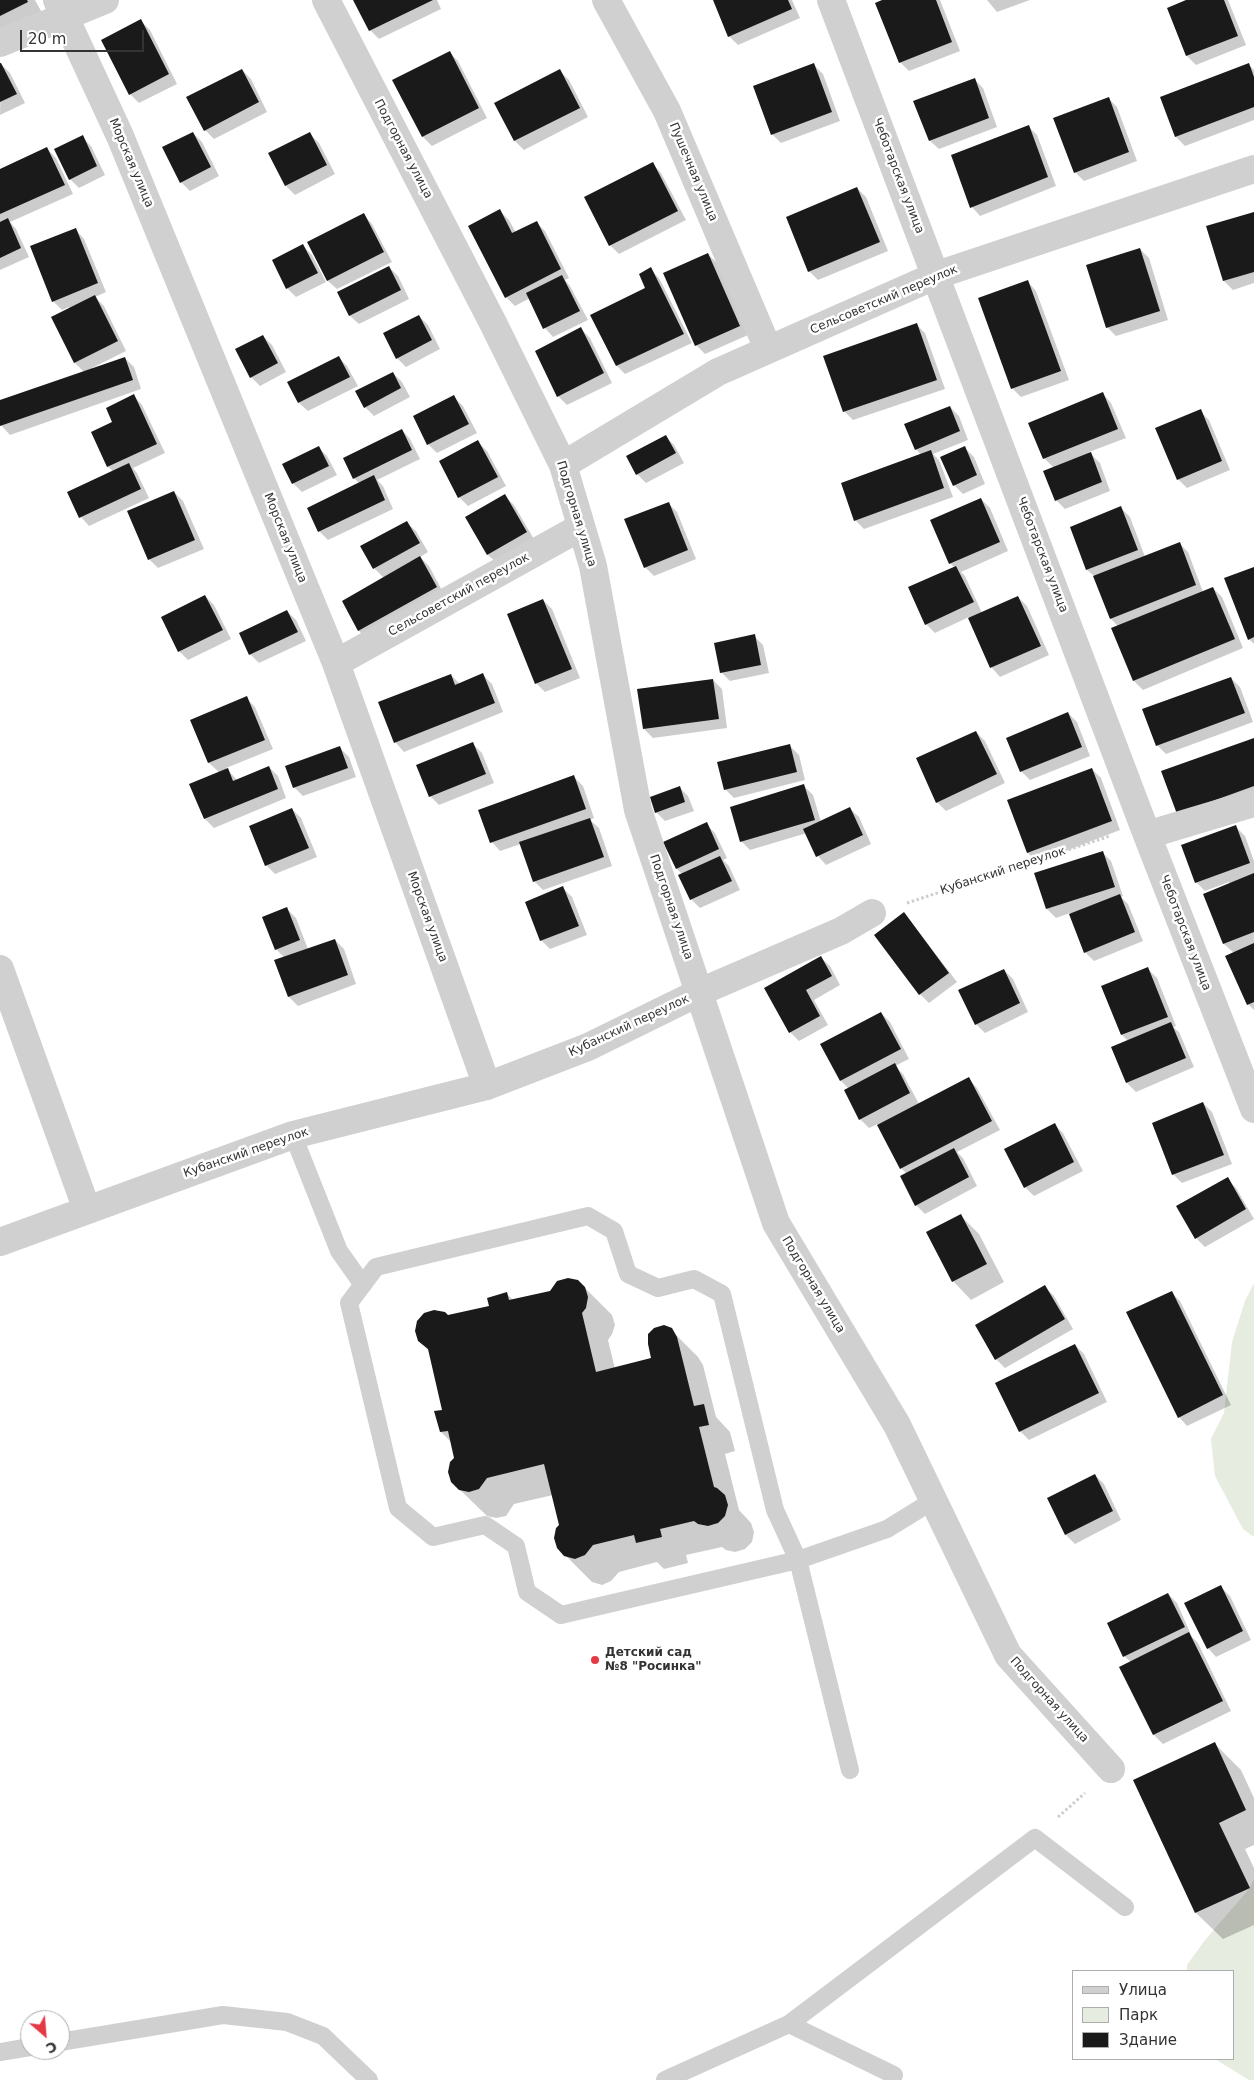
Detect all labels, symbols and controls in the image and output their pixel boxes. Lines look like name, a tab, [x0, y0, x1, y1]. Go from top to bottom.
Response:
scale bar	[22, 20, 146, 52]
text: 20 m	[28, 30, 66, 48]
street label: Подгорная улица	[371, 97, 435, 201]
street label: Морская улица	[106, 116, 156, 210]
street label: Чеботарская улица	[869, 116, 927, 236]
street label: Пушечная улица	[666, 120, 720, 224]
street label: Сельсоветский переулок	[808, 262, 960, 338]
street label: Подгорная улица	[553, 459, 599, 569]
street label: Морская улица	[260, 491, 310, 585]
street label: Чеботарская улица	[1013, 495, 1071, 615]
street label: Сельсоветский переулок	[386, 550, 532, 640]
street label: Кубанский переулок	[938, 844, 1068, 898]
street label: Подгорная улица	[646, 853, 696, 961]
street label: Морская улица	[404, 870, 450, 964]
street label: Чеботарская улица	[1156, 873, 1214, 993]
street label: Кубанский переулок	[567, 992, 691, 1060]
street label: Кубанский переулок	[182, 1125, 310, 1181]
street label: Подгорная улица	[778, 1234, 848, 1336]
place label: Детский сад №8 "Росинка"	[605, 1646, 702, 1674]
marker: Детский сад №8 "Росинка"	[589, 1654, 601, 1666]
street label: Подгорная улица	[1007, 1654, 1091, 1746]
legend	[1072, 1970, 1234, 2060]
text: Улица	[1119, 1981, 1167, 1999]
text: Парк	[1119, 2006, 1158, 2024]
north arrow	[20, 2010, 70, 2060]
text: Здание	[1119, 2031, 1177, 2049]
text: С	[43, 2038, 60, 2057]

